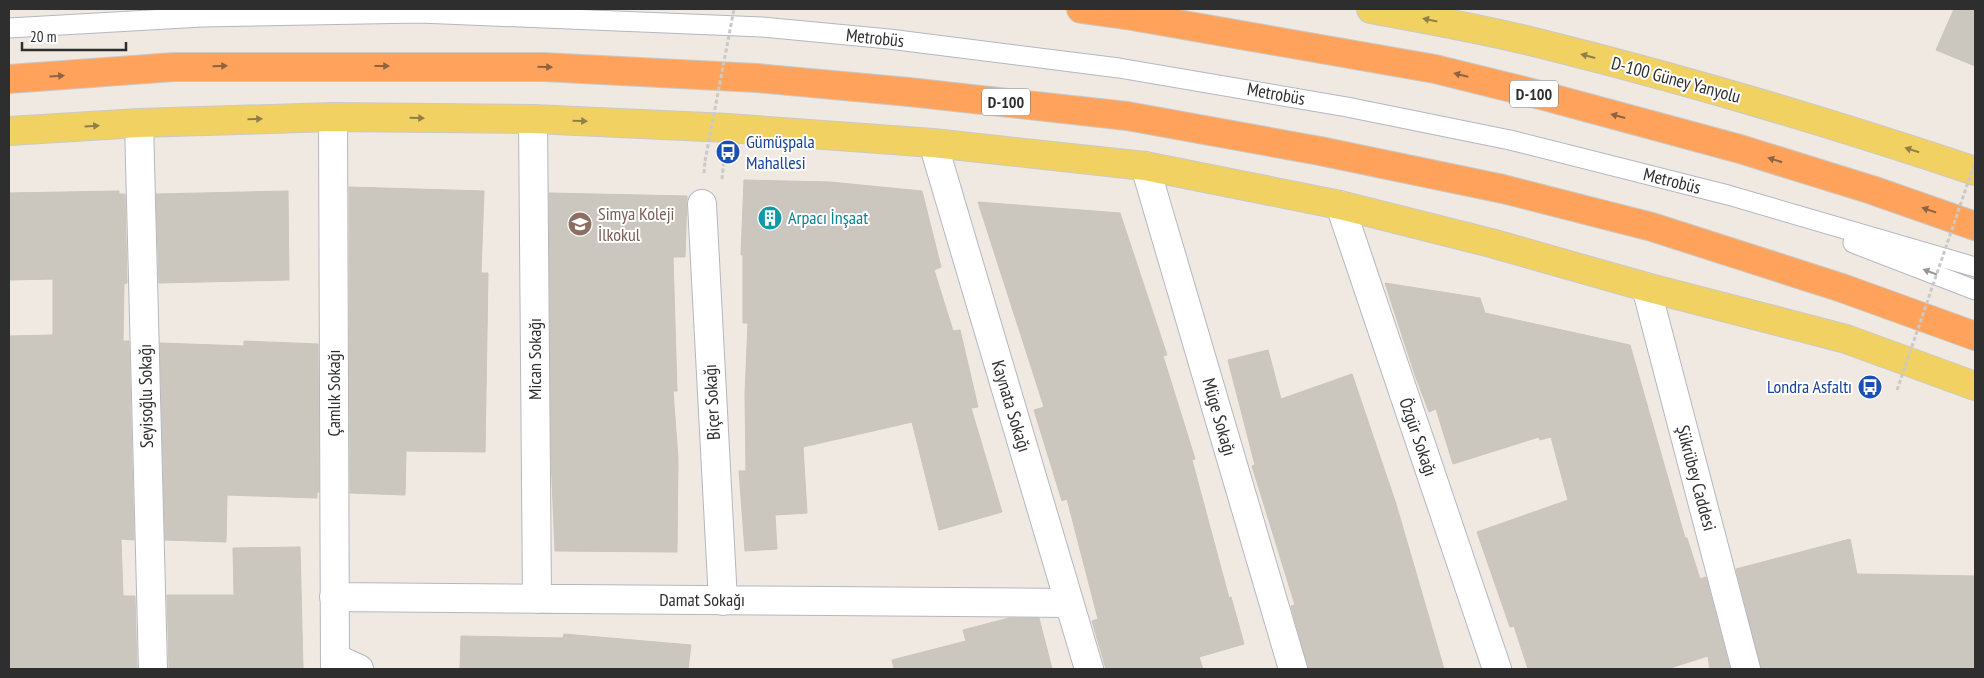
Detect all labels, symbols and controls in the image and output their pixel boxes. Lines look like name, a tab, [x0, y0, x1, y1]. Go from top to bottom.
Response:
one-way arrow	[1422, 16, 1438, 24]
scale bar	[22, 20, 126, 52]
street label: Metrobüs	[845, 23, 905, 52]
text: 20 m	[30, 27, 56, 46]
street label: D-100 Güney Yanyolu	[1609, 51, 1743, 108]
one-way arrow	[1581, 52, 1596, 60]
one-way arrow	[212, 62, 228, 70]
one-way arrow	[374, 62, 390, 70]
one-way arrow	[537, 63, 553, 71]
one-way arrow	[50, 71, 66, 79]
one-way arrow	[1453, 71, 1468, 79]
street label: Metrobüs	[1245, 77, 1307, 110]
road number: D-100	[1510, 80, 1558, 108]
road number: D-100	[982, 88, 1030, 115]
one-way arrow	[1611, 112, 1626, 120]
one-way arrow	[409, 114, 425, 122]
one-way arrow	[247, 115, 263, 123]
one-way arrow	[572, 117, 588, 125]
one-way arrow	[85, 121, 101, 129]
place label: Gümüşpala Mahallesi	[746, 130, 815, 174]
bus stop icon: Gümüşpala Mahallesi	[715, 139, 741, 165]
one-way arrow	[1905, 146, 1920, 154]
one-way arrow	[1767, 156, 1782, 164]
street label: Metrobüs	[1641, 162, 1703, 199]
place label: Simya Koleji İlkokul	[598, 202, 674, 246]
building icon: Arpacı İnşaat	[757, 205, 783, 231]
place label: Arpacı İnşaat	[788, 206, 868, 229]
one-way arrow	[1922, 206, 1937, 213]
school or university icon: Simya Koleji İlkokul	[567, 211, 593, 237]
one-way arrow	[1923, 268, 1937, 276]
street label: Mican Sokağı	[523, 318, 546, 400]
street label: Seyisoğlu Sokağı	[133, 344, 158, 448]
street label: Çamlık Sokağı	[322, 350, 345, 436]
street label: Kaynata Sokağı	[987, 357, 1036, 455]
street label: Biçer Sokağı	[698, 363, 725, 441]
bus stop icon: Londra Asfaltı	[1857, 374, 1883, 400]
street label: Müge Sokağı	[1197, 375, 1242, 458]
place label: Londra Asfaltı	[1767, 375, 1852, 398]
street label: Özgür Sokağı	[1394, 395, 1443, 479]
street label: Şükrübey Caddesi	[1671, 423, 1722, 533]
street label: Damat Sokağı	[659, 588, 745, 611]

